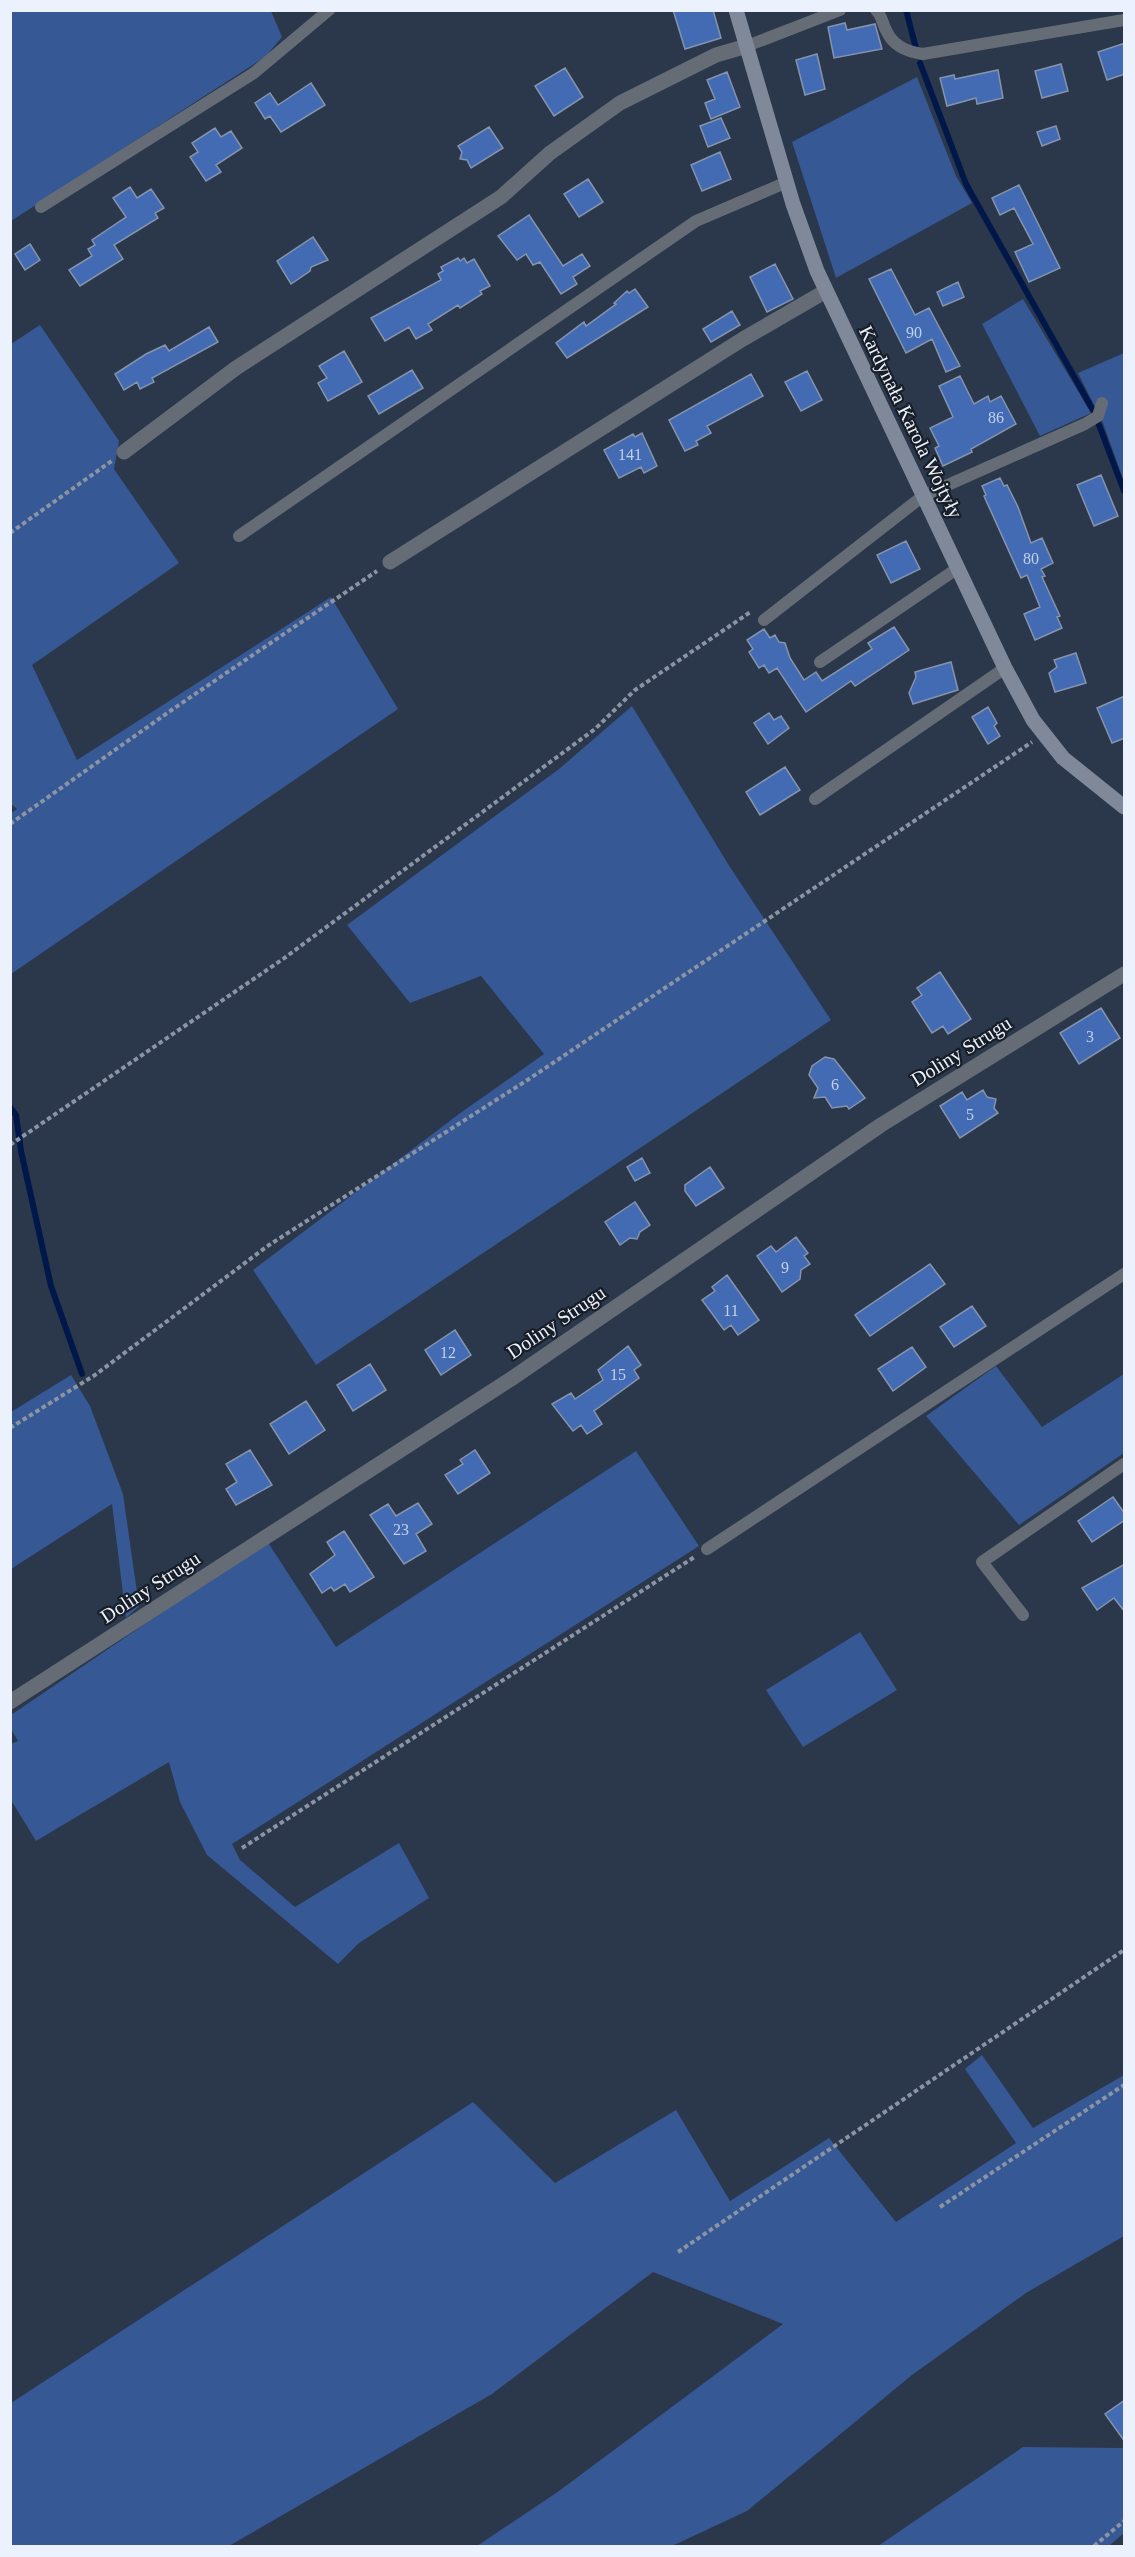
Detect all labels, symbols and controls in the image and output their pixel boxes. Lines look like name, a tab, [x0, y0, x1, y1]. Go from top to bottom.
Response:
street label: Kardynała Karola Wojtyły	[854, 322, 967, 522]
house number: 90	[906, 324, 922, 341]
house number: 86	[988, 409, 1004, 426]
house number: 141	[618, 446, 642, 463]
house number: 80	[1023, 550, 1039, 567]
street label: Doliny Strugu	[907, 1011, 1016, 1091]
house number: 3	[1086, 1028, 1094, 1045]
house number: 6	[831, 1076, 839, 1093]
house number: 5	[966, 1106, 974, 1123]
house number: 9	[781, 1259, 789, 1276]
street label: Doliny Strugu	[503, 1281, 610, 1364]
house number: 11	[723, 1302, 739, 1319]
house number: 12	[440, 1344, 456, 1361]
house number: 15	[610, 1366, 626, 1383]
house number: 23	[393, 1521, 409, 1538]
street label: Doliny Strugu	[96, 1547, 204, 1628]

